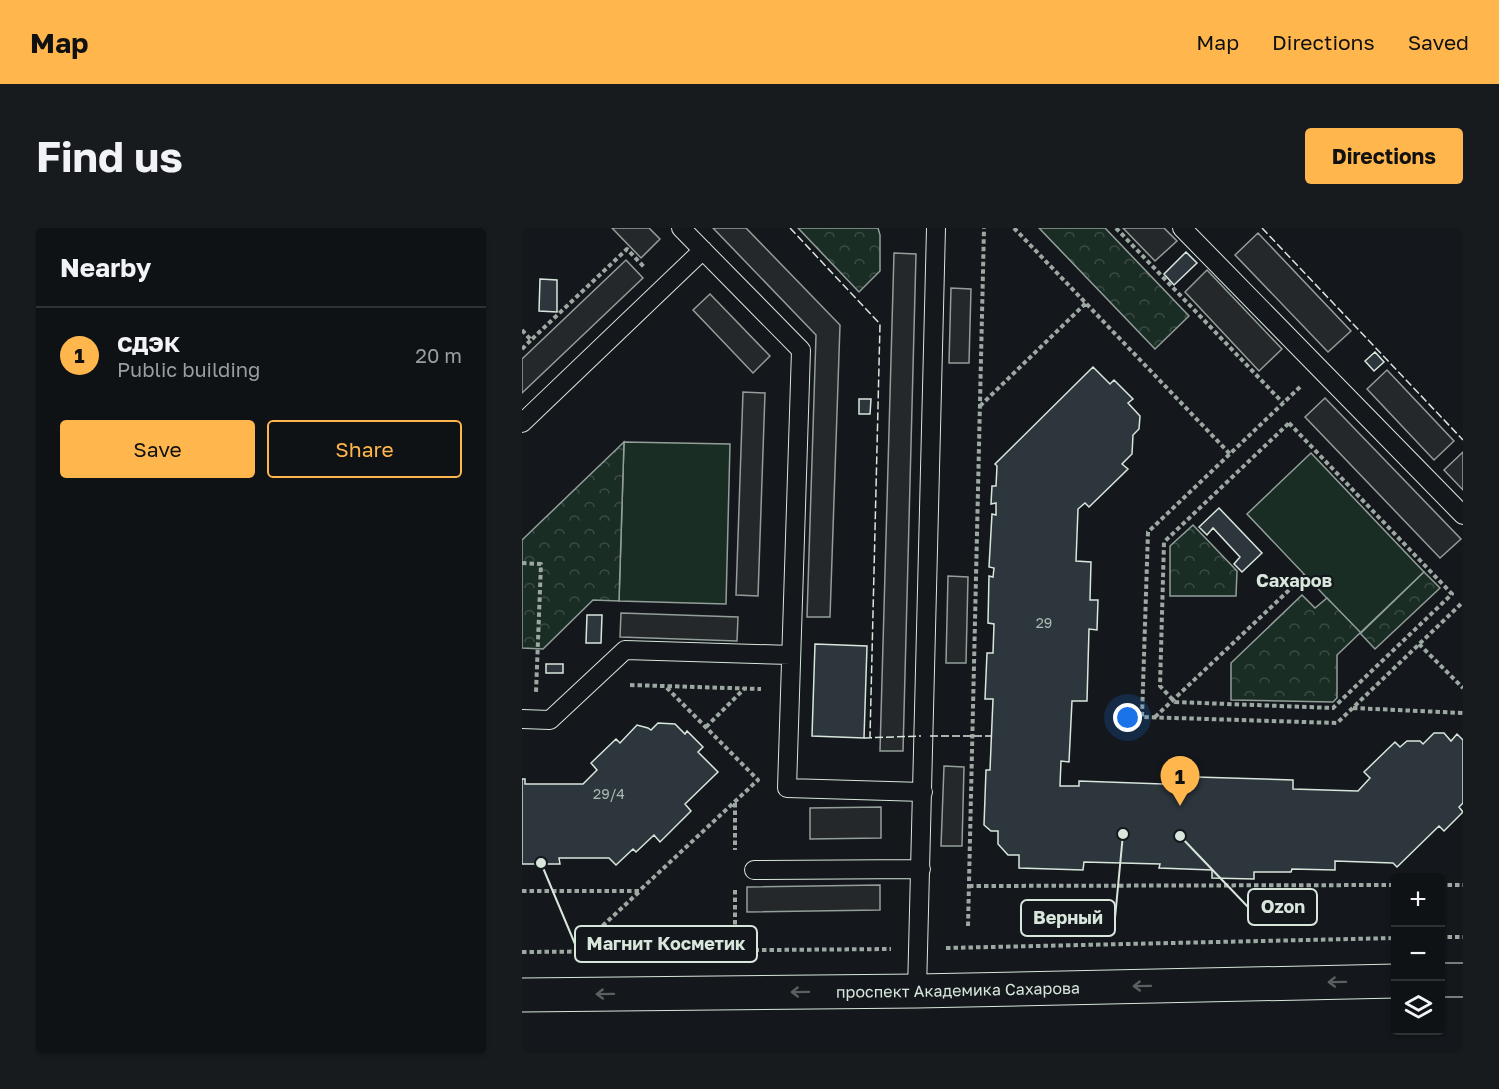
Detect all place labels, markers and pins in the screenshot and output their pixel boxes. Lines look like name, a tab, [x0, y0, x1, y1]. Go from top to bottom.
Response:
pin: 1	[1160, 756, 1200, 806]
callout: Ozon	[1248, 889, 1317, 925]
callout: Верный	[1021, 900, 1115, 936]
callout: Магнит Косметик	[575, 926, 757, 962]

